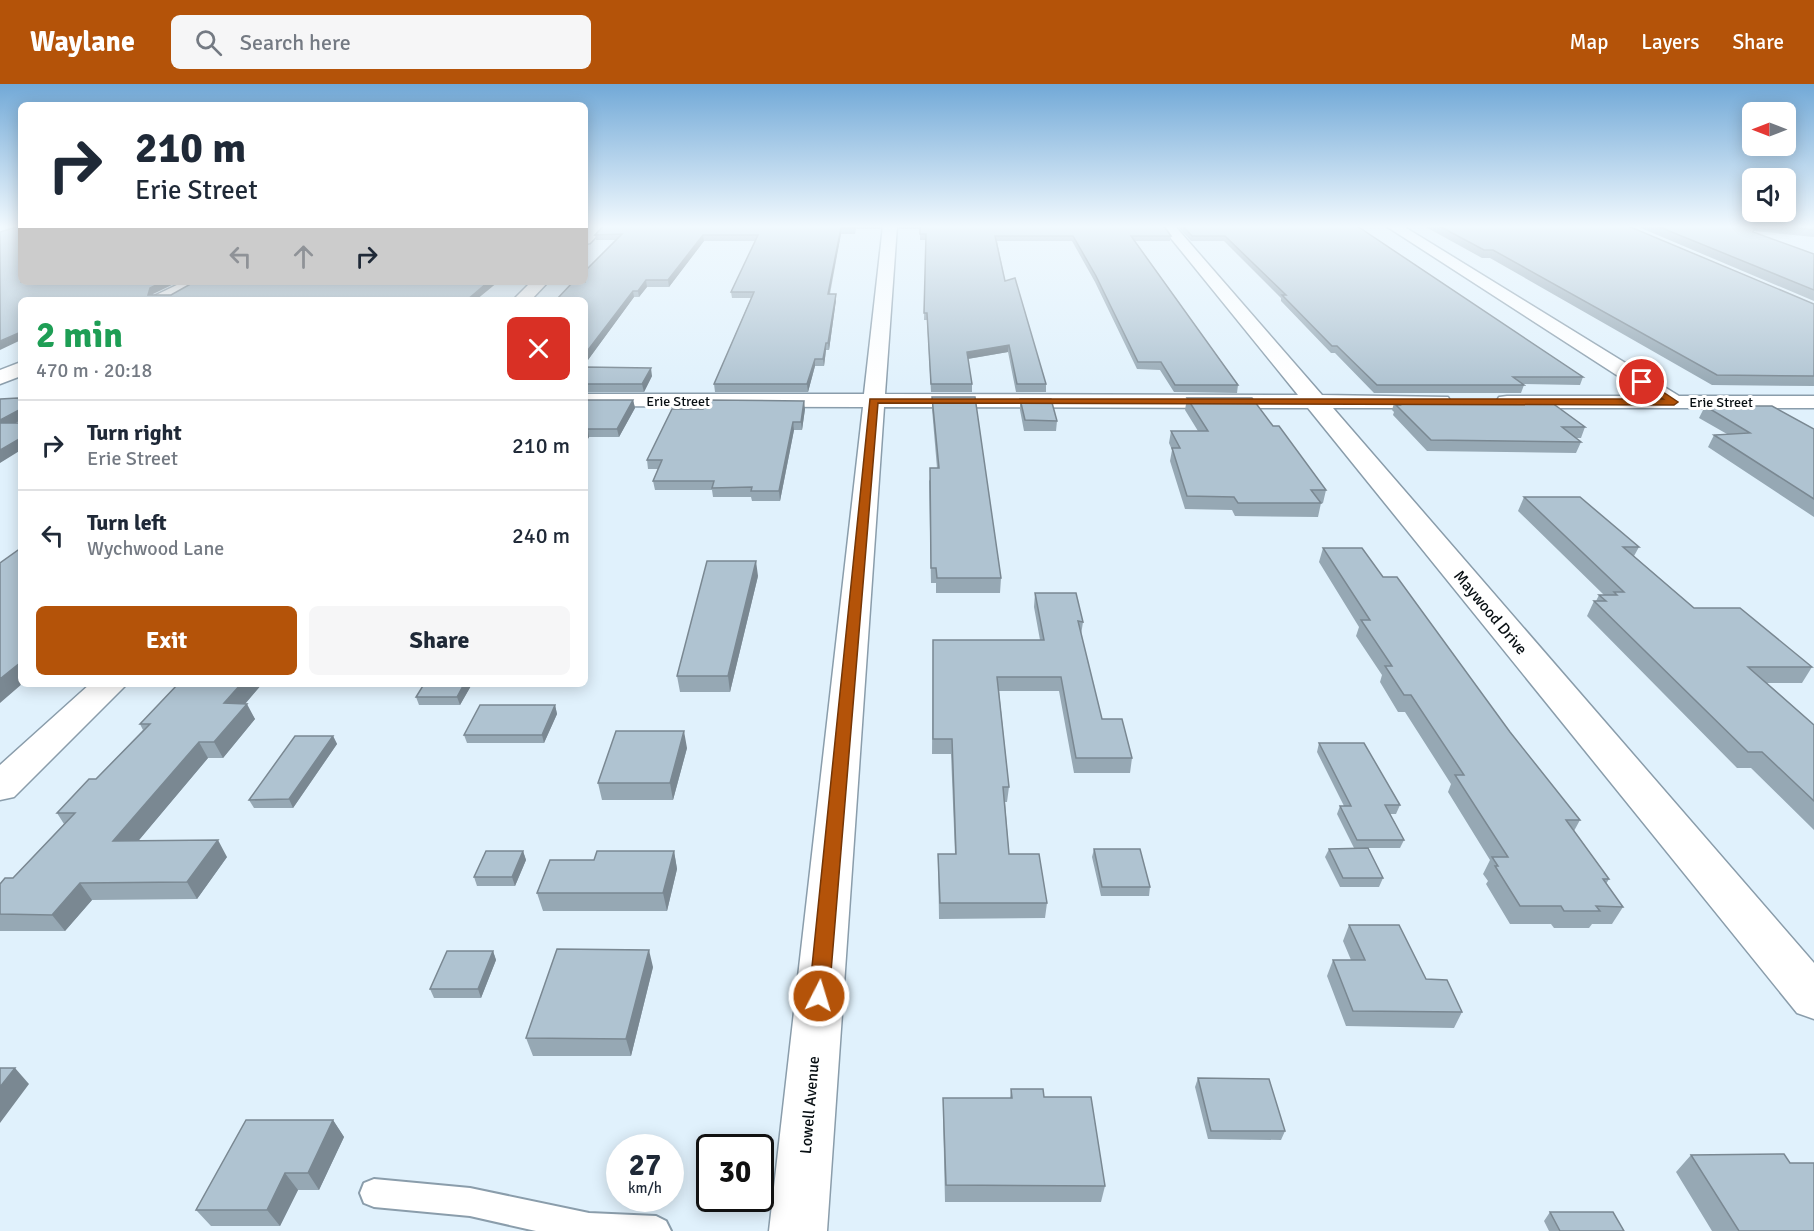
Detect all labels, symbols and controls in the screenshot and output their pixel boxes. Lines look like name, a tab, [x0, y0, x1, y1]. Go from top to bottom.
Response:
search box	[171, 15, 591, 69]
text: Waylane	[30, 25, 135, 59]
icon: search	[192, 26, 225, 59]
text: Search here	[240, 29, 351, 56]
text: Map	[1570, 29, 1608, 55]
text: Layers	[1641, 29, 1699, 55]
text: Share	[1732, 29, 1784, 55]
north arrow	[1742, 102, 1796, 156]
map controls	[1742, 102, 1796, 222]
text: 210 m	[135, 123, 246, 174]
icon: right	[36, 126, 114, 204]
button: sound	[1742, 168, 1796, 222]
text: Erie Street	[135, 174, 258, 207]
icon: left	[224, 240, 257, 273]
icon: ahead	[287, 240, 320, 273]
icon: right	[350, 240, 383, 273]
text: 2 min	[36, 313, 123, 358]
button: close	[507, 317, 570, 380]
pin	[1616, 356, 1667, 407]
text: 470 m · 20:18	[36, 358, 152, 383]
icon: arrive	[1625, 365, 1658, 398]
street label: Erie Street	[646, 393, 710, 410]
street label: Erie Street	[1689, 394, 1753, 411]
text: Turn right	[87, 419, 182, 446]
icon: right	[36, 429, 69, 462]
text: 210 m	[512, 432, 570, 459]
text: Erie Street	[87, 446, 178, 471]
text: Turn left	[87, 509, 167, 536]
icon: left	[36, 519, 69, 552]
text: 240 m	[512, 522, 570, 549]
text: Wychwood Lane	[87, 536, 224, 561]
street label: Maywood Drive	[1449, 566, 1531, 659]
button: Exit	[36, 606, 297, 675]
button: Share	[309, 606, 570, 675]
position arrow	[787, 964, 851, 1028]
street label: Lowell Avenue	[796, 1055, 824, 1155]
speed limit sign: 30	[696, 1134, 774, 1212]
text: 27	[629, 1147, 661, 1184]
text: km/h	[628, 1179, 662, 1197]

